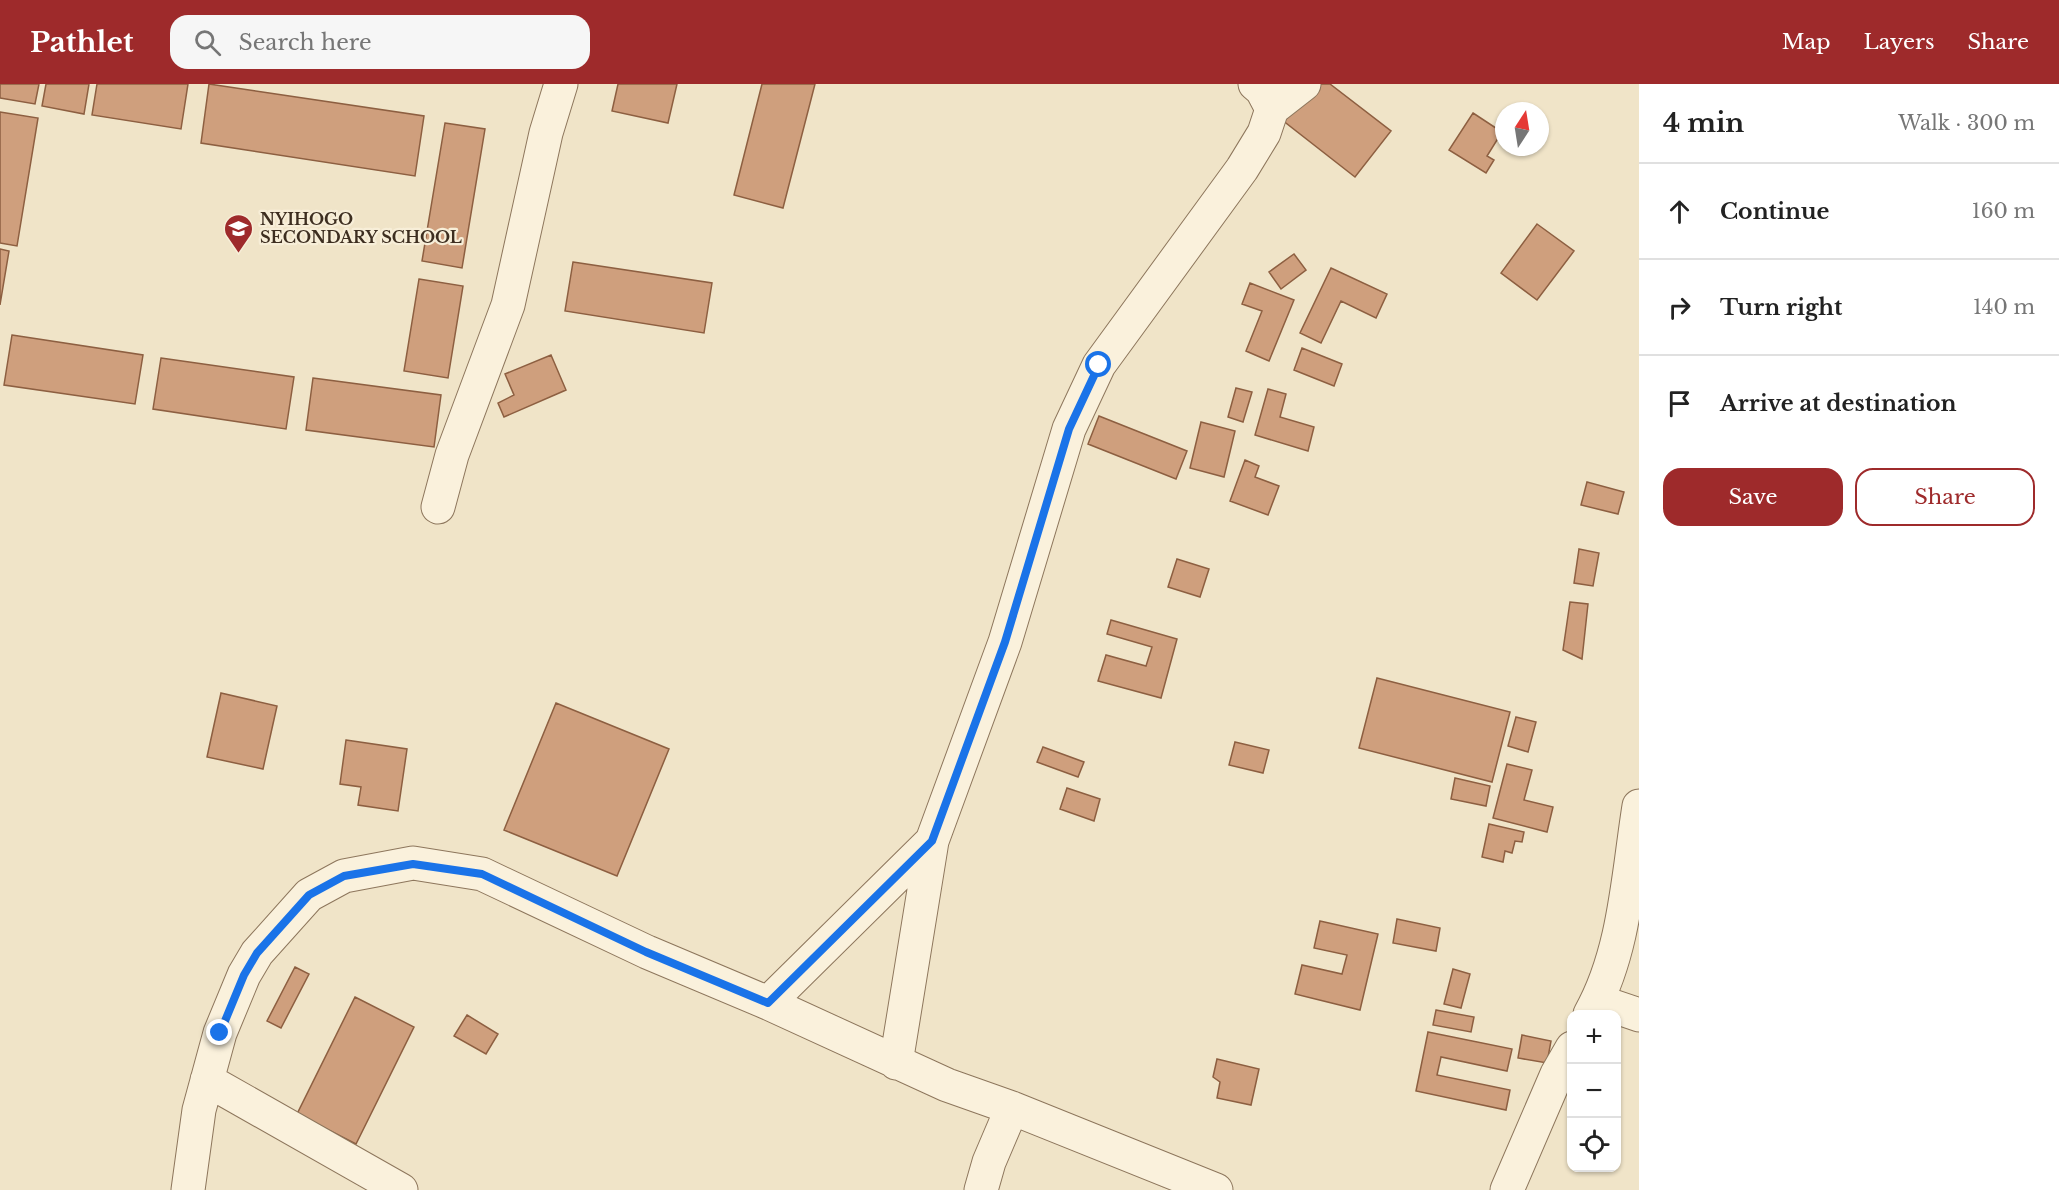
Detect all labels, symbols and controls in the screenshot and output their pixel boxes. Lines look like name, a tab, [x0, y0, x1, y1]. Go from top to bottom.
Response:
search box	[170, 15, 590, 69]
text: Pathlet	[30, 25, 134, 60]
icon: search	[191, 26, 224, 59]
text: Search here	[239, 29, 372, 56]
text: Map	[1782, 29, 1831, 55]
text: Layers	[1864, 29, 1935, 55]
text: Share	[1968, 29, 2029, 55]
north arrow	[1495, 102, 1549, 156]
text: 4 min	[1663, 107, 1744, 139]
text: Walk · 300 m	[1898, 111, 2035, 135]
icon: ahead	[1663, 195, 1696, 228]
text: Continue	[1720, 198, 1829, 225]
text: 160 m	[1972, 199, 2035, 223]
place label: NYIHOGO SECONDARY SCHOOL	[260, 209, 462, 247]
school or university icon: NYIHOGO SECONDARY SCHOOL	[223, 212, 255, 254]
icon: right	[1663, 291, 1696, 324]
text: Turn right	[1720, 294, 1842, 321]
text: 140 m	[1973, 295, 2035, 319]
route start	[1085, 351, 1111, 377]
icon: arrive	[1663, 387, 1696, 420]
text: Arrive at destination	[1720, 390, 1957, 417]
button: Save	[1663, 468, 1843, 526]
button: Share	[1855, 468, 2035, 526]
map controls	[1567, 1010, 1621, 1172]
button: +	[1567, 1010, 1621, 1064]
route end	[206, 1019, 232, 1045]
button: −	[1567, 1064, 1621, 1118]
button: locate	[1567, 1118, 1621, 1172]

